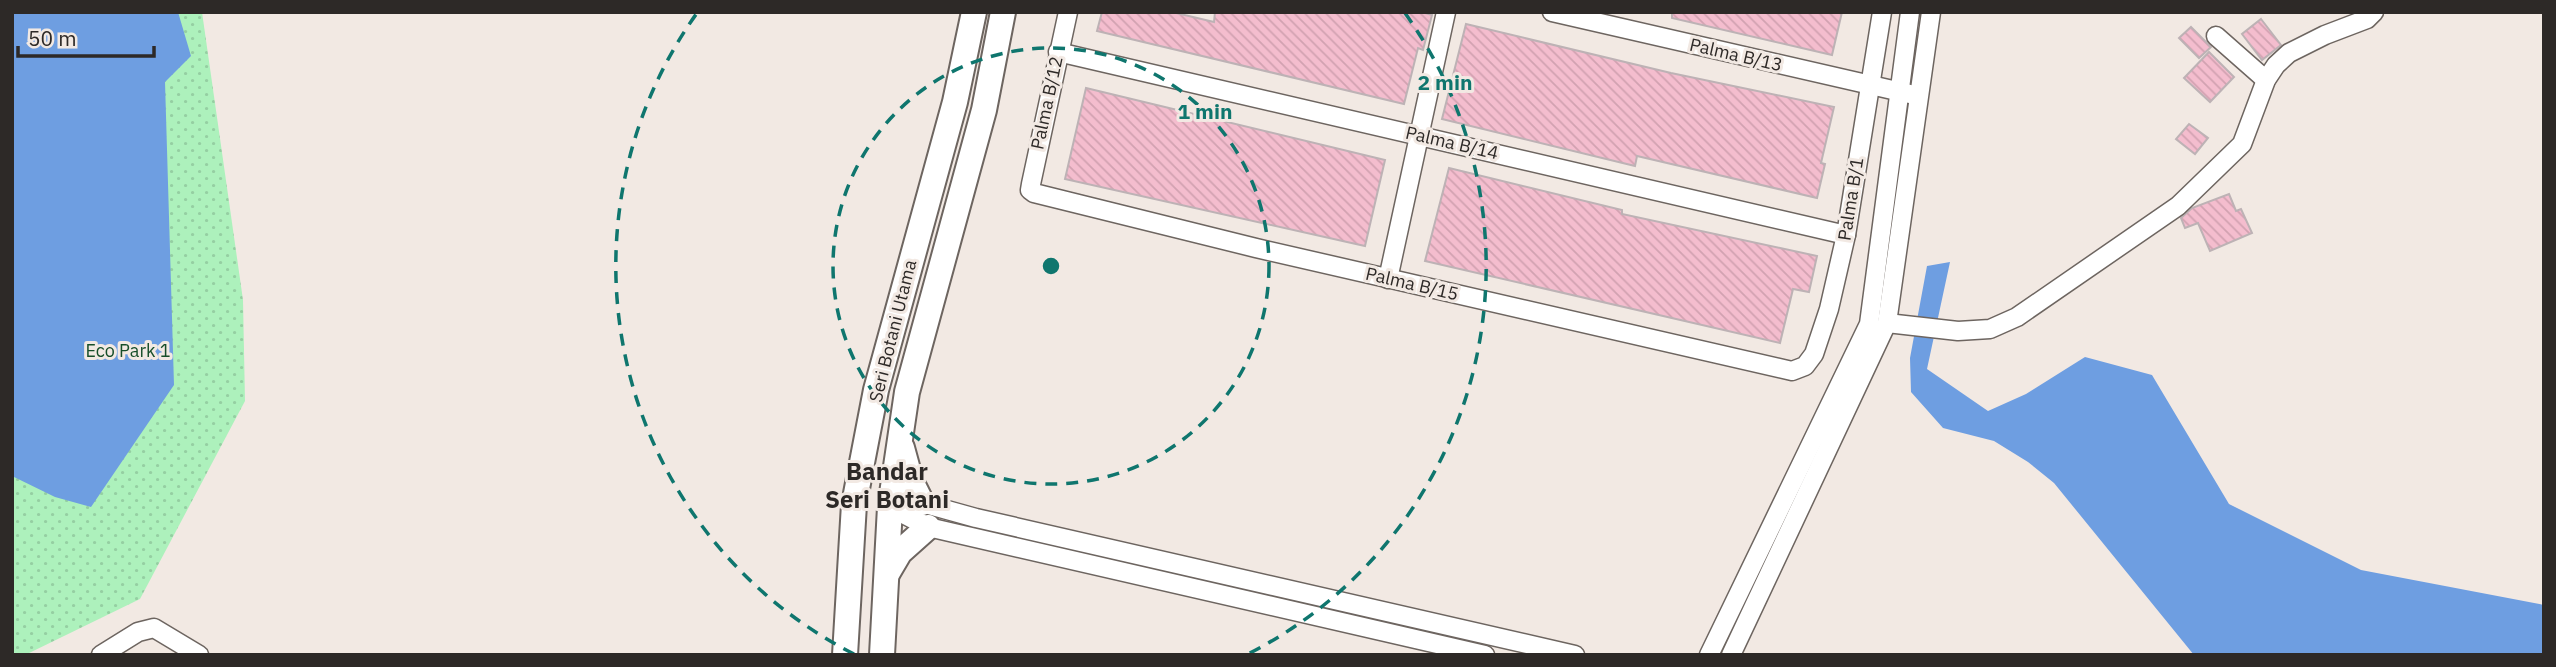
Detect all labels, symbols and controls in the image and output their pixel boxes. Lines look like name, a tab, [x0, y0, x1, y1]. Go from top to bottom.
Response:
scale bar	[18, 14, 154, 58]
text: 50 m	[28, 24, 77, 52]
street label: Palma B/13	[1687, 33, 1785, 76]
street label: Palma B/12	[1025, 54, 1068, 152]
text: 2 min	[1418, 68, 1472, 96]
text: 1 min	[1178, 97, 1232, 125]
street label: Palma B/14	[1403, 121, 1501, 164]
street label: Palma B/1	[1833, 156, 1868, 242]
centre of rings	[1039, 254, 1063, 278]
street label: Seri Botani Utama	[864, 257, 921, 404]
street label: Palma B/15	[1363, 262, 1461, 305]
park label: Eco Park 1	[85, 339, 171, 362]
district label: Bandar Seri Botani	[825, 455, 949, 515]

